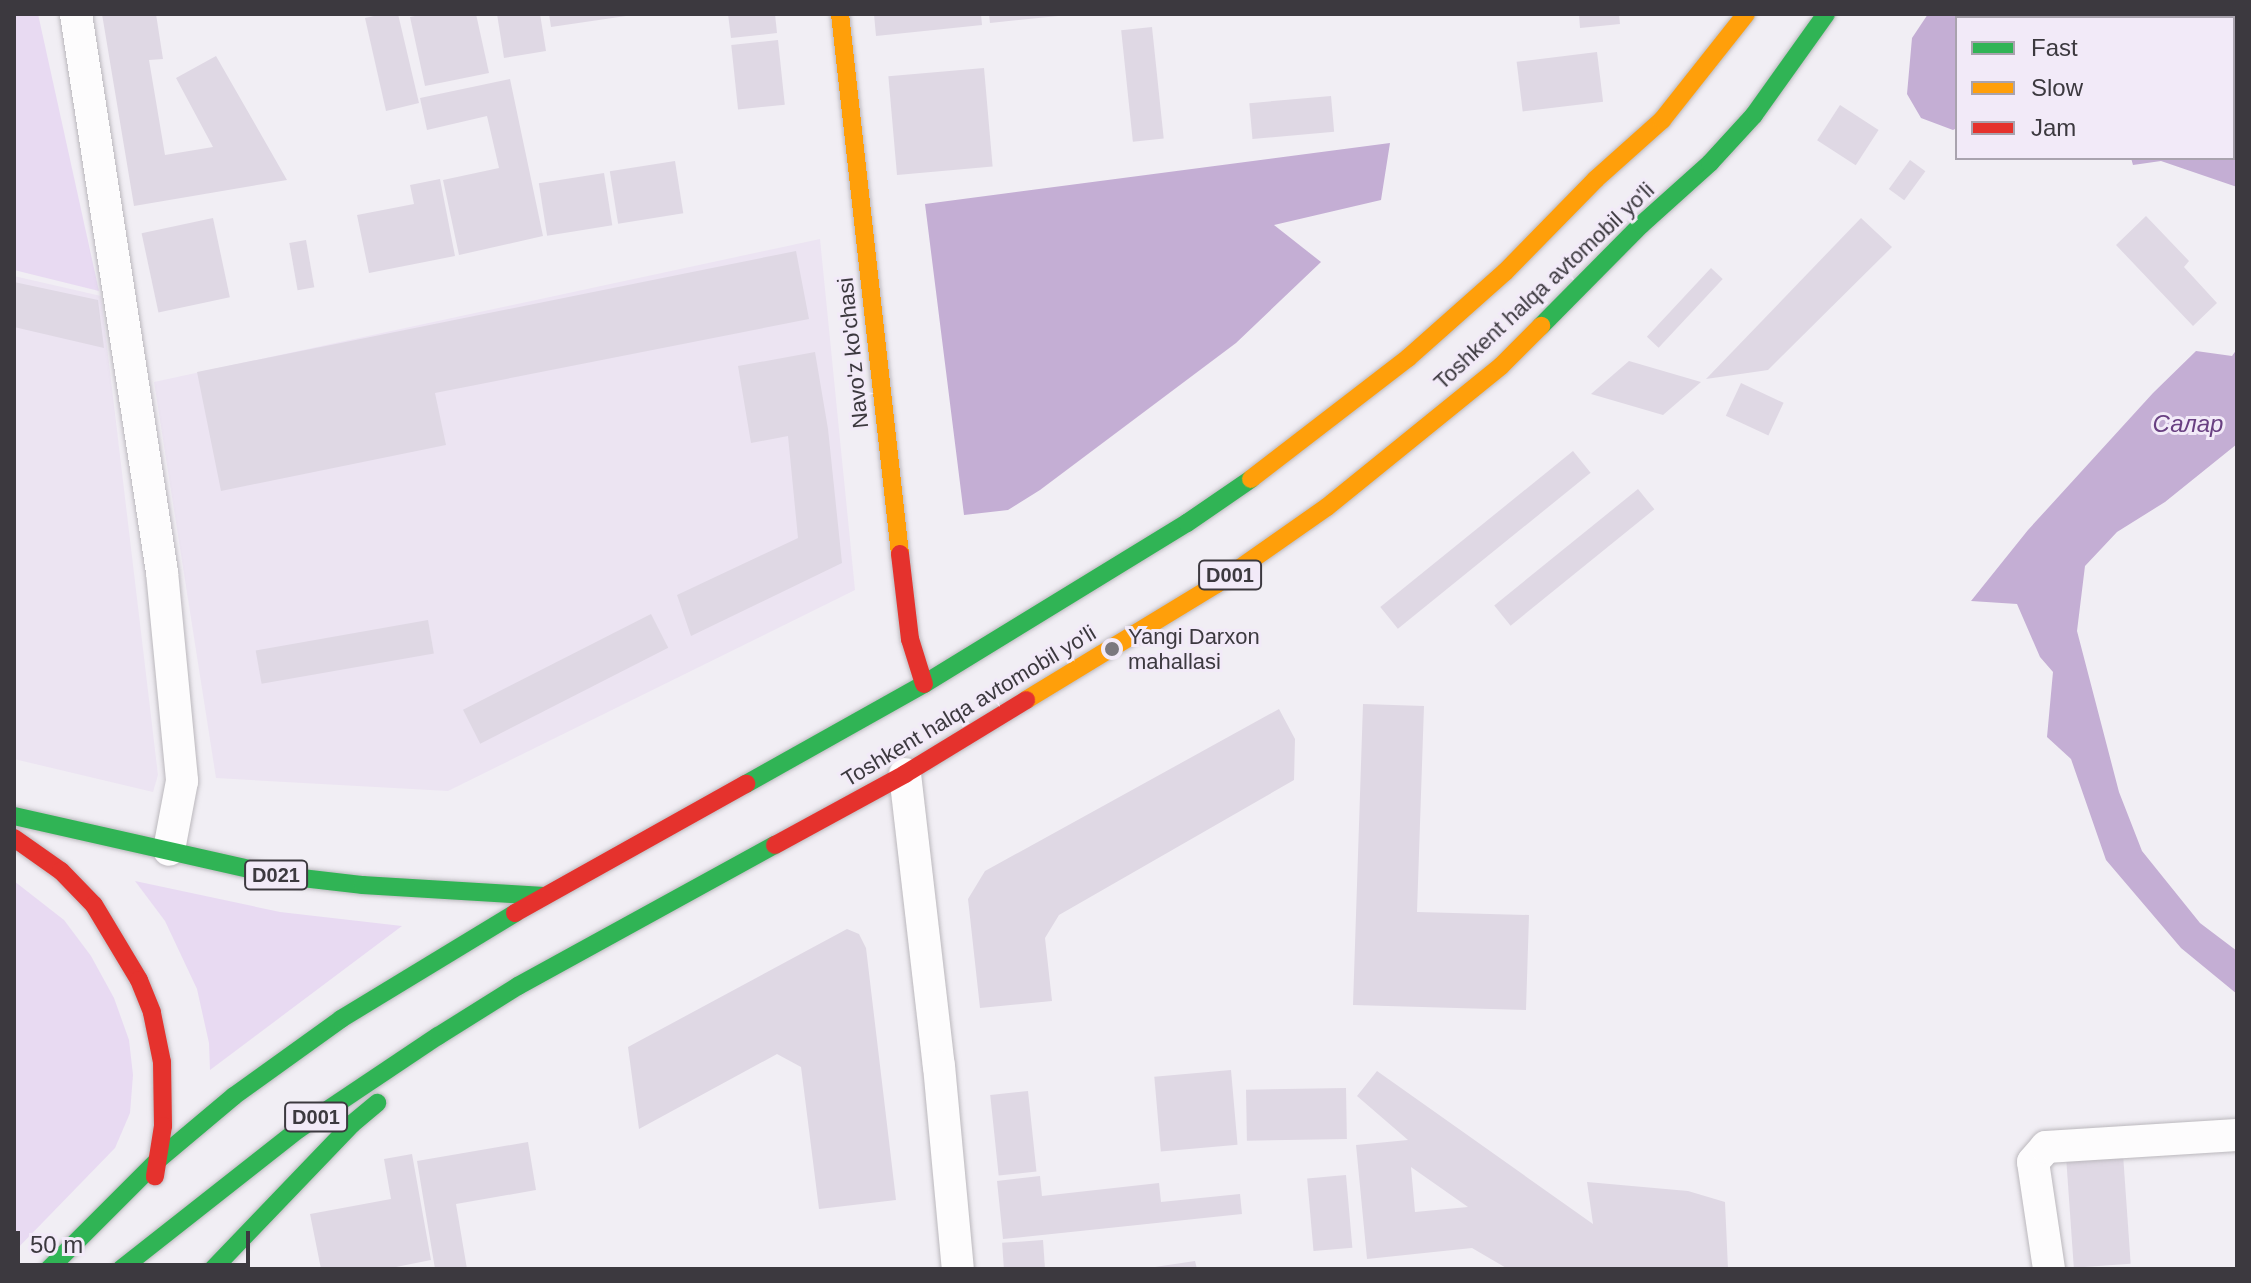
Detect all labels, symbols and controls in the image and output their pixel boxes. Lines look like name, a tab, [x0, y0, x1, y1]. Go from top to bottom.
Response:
legend	[1955, 16, 2235, 160]
text: Fast	[2031, 34, 2078, 61]
text: Slow	[2031, 74, 2083, 101]
text: Jam	[2031, 114, 2076, 141]
street label: Toshkent halqa avtomobil yo'li	[1428, 177, 1660, 395]
street label: Navo'z ko'chasi	[832, 276, 874, 430]
water label: Салар	[2153, 410, 2223, 438]
road number: D001	[1198, 559, 1262, 591]
street label: Toshkent halqa avtomobil yo'li	[837, 620, 1101, 792]
place label: Yangi Darxon mahallasi	[1128, 623, 1260, 674]
marker: Yangi Darxon mahallasi	[1103, 640, 1121, 658]
road number: D021	[244, 859, 308, 891]
road number: D001	[284, 1101, 348, 1133]
scale bar	[20, 1215, 254, 1265]
text: 50 m	[30, 1231, 83, 1258]

